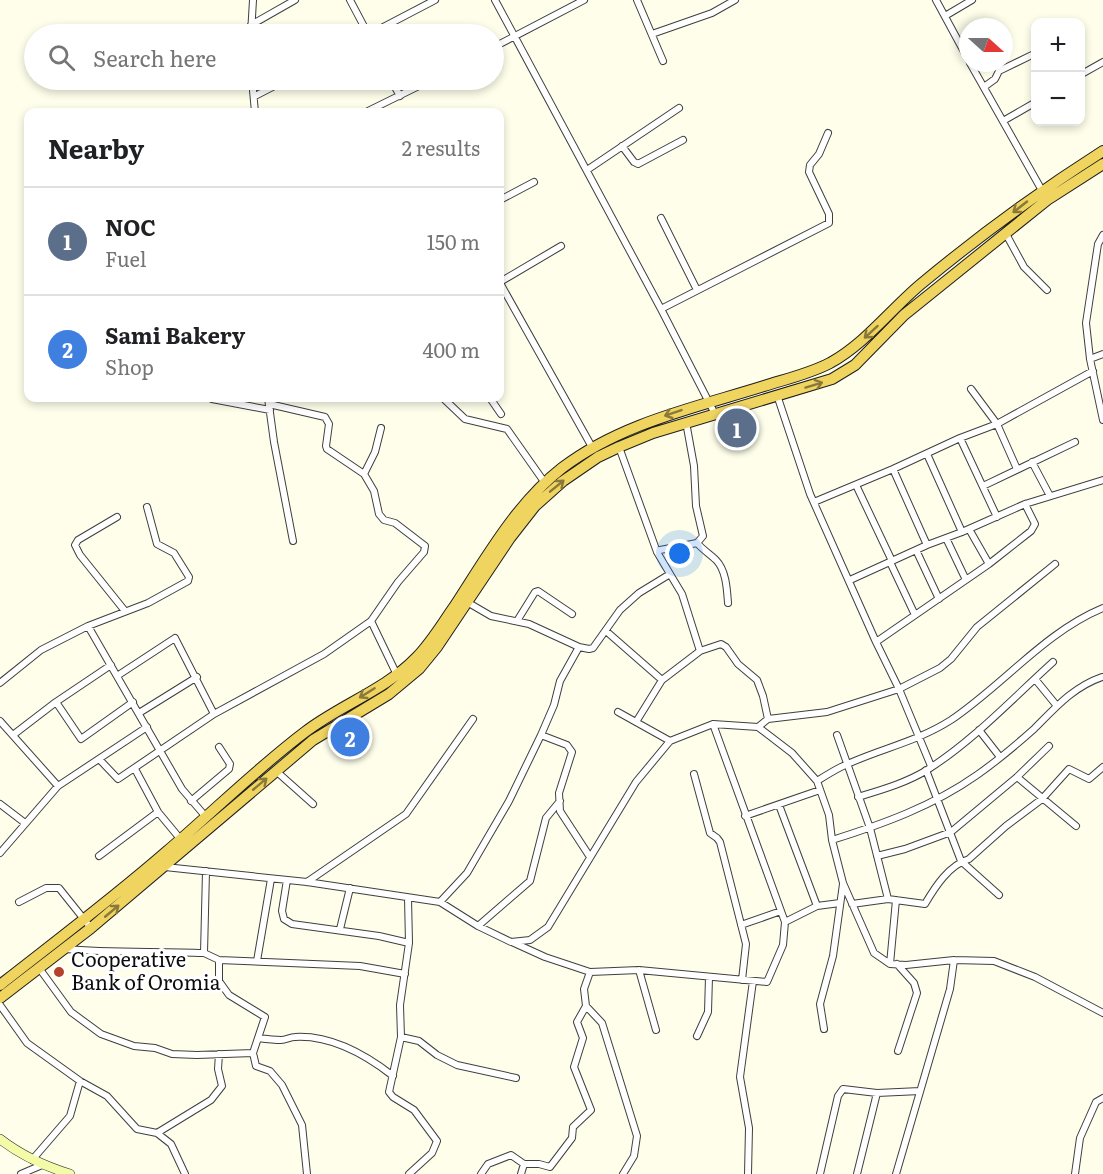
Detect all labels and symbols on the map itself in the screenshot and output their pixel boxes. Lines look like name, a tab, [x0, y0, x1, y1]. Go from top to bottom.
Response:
north arrow	[959, 18, 1013, 72]
one-way arrow	[1012, 201, 1028, 214]
one-way arrow	[864, 325, 879, 339]
one-way arrow	[804, 379, 823, 390]
pin: 1	[718, 406, 756, 450]
one-way arrow	[665, 409, 683, 420]
one-way arrow	[549, 480, 565, 493]
your location	[665, 539, 694, 568]
one-way arrow	[359, 688, 376, 700]
pin: 2	[330, 714, 370, 760]
one-way arrow	[252, 777, 268, 790]
one-way arrow	[104, 904, 120, 917]
place label: Cooperative Bank of Oromia	[71, 943, 221, 996]
marker: Cooperative Bank of Oromia	[52, 965, 66, 979]

